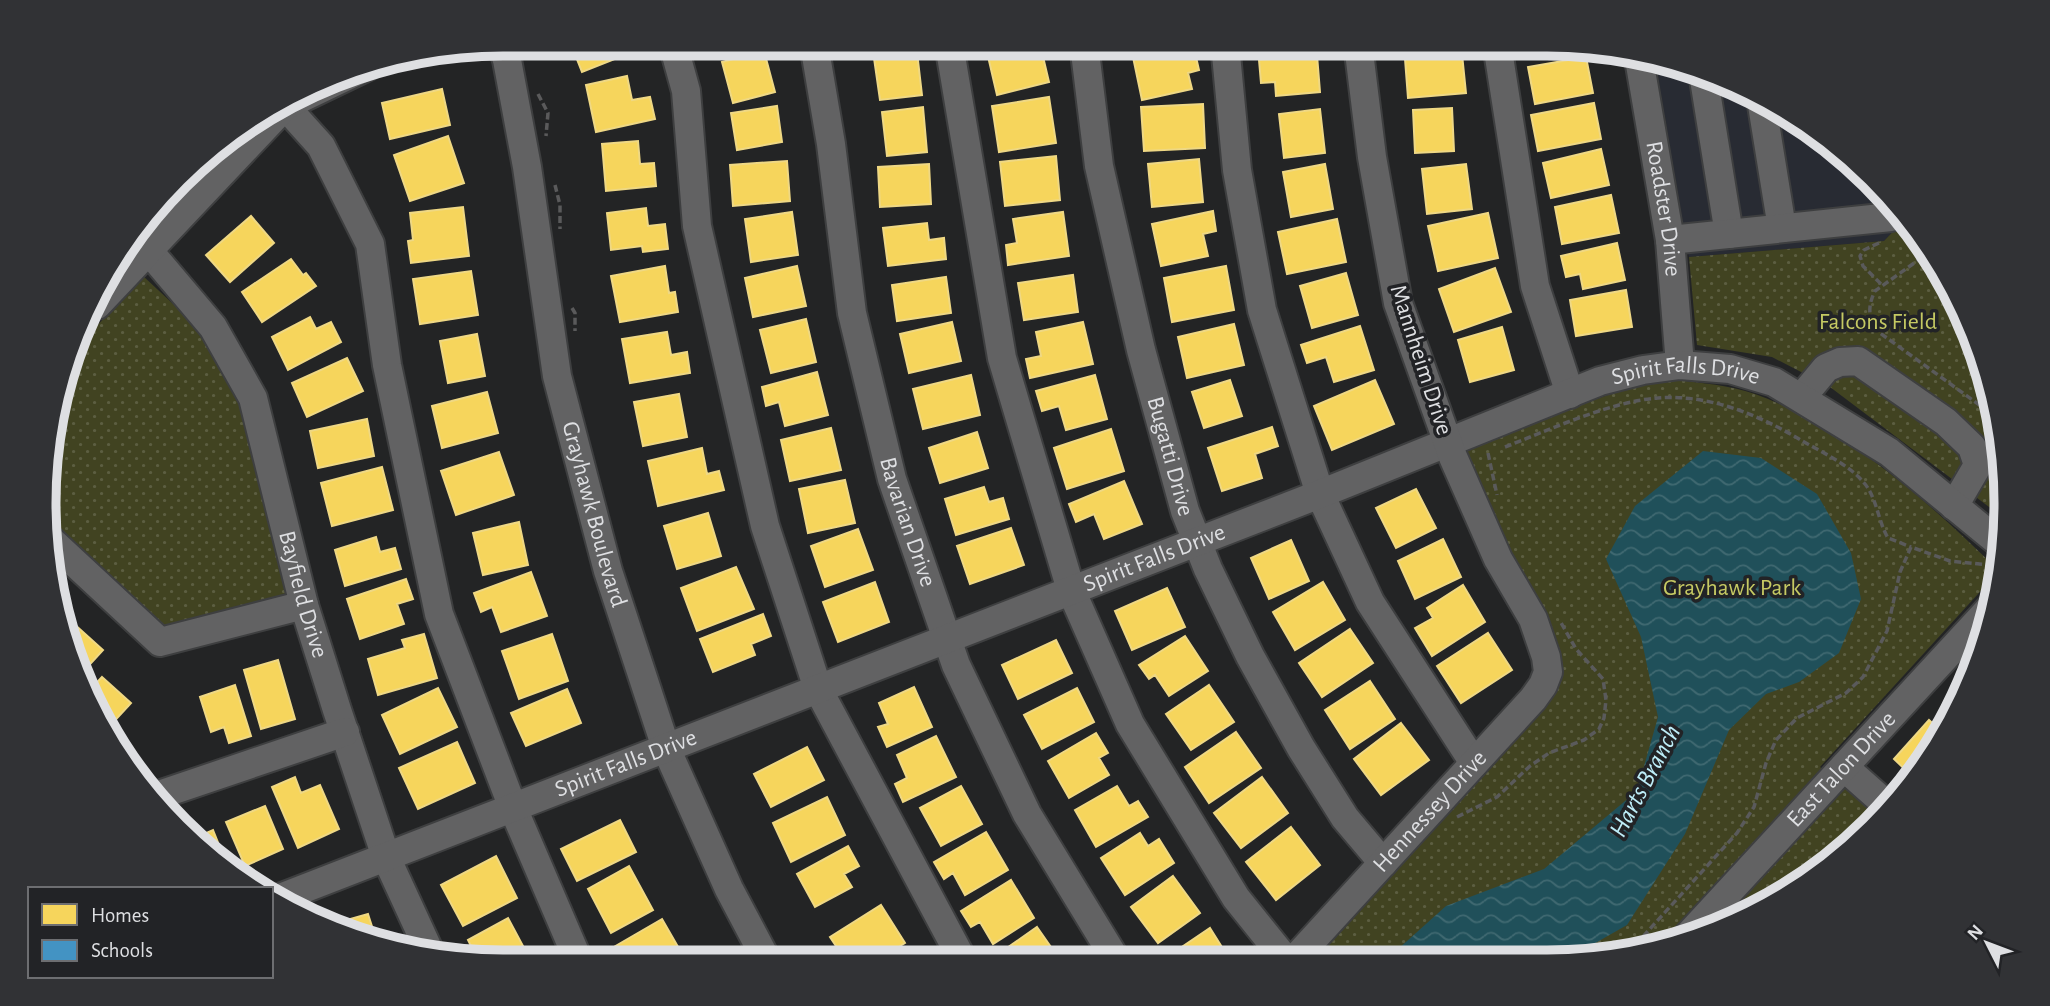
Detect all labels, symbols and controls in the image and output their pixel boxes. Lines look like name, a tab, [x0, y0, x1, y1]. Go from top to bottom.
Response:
street label: Roadster Drive	[1641, 139, 1685, 278]
street label: Mannheim Drive	[1385, 282, 1457, 438]
park label: Falcons Field	[1819, 310, 1937, 334]
street label: Spirit Falls Drive	[1609, 353, 1763, 390]
street label: Bugatti Drive	[1142, 394, 1198, 519]
street label: Grayhawk Boulevard	[557, 419, 631, 610]
street label: Bavarian Drive	[875, 455, 940, 590]
street label: Spirit Falls Drive	[1080, 520, 1229, 597]
street label: Bayfield Drive	[274, 529, 332, 661]
park label: Grayhawk Park	[1663, 576, 1801, 600]
street label: East Talon Drive	[1783, 707, 1900, 832]
water label: Harts Branch	[1605, 721, 1685, 841]
street label: Spirit Falls Drive	[552, 725, 700, 802]
street label: Hennessey Drive	[1369, 746, 1491, 877]
legend	[28, 887, 273, 978]
text: Homes	[91, 905, 149, 926]
north arrow	[1952, 908, 2022, 978]
text: N	[1964, 921, 1987, 944]
text: Schools	[91, 940, 153, 961]

